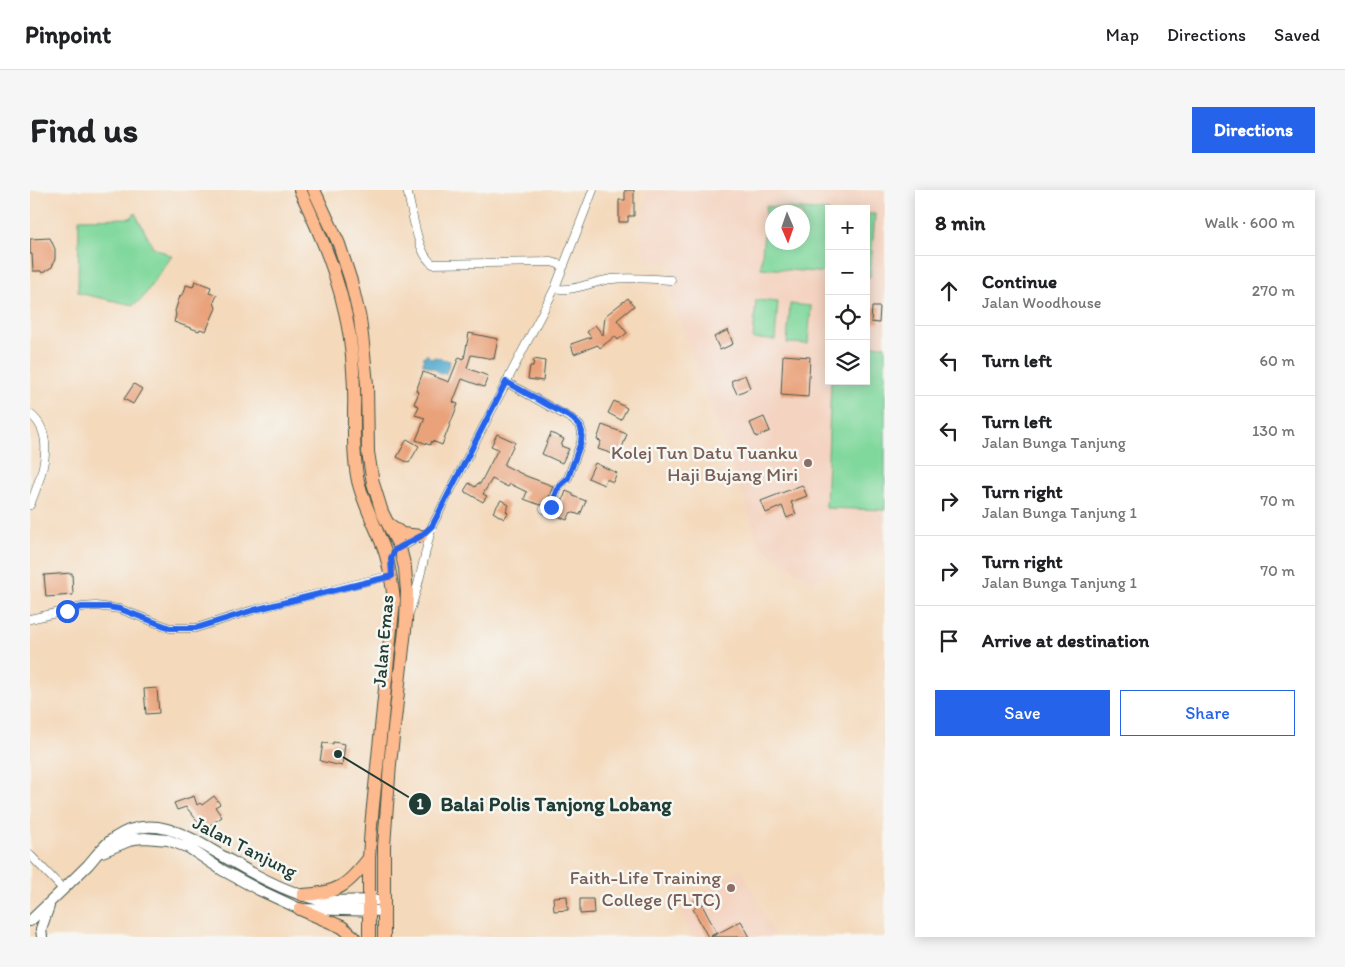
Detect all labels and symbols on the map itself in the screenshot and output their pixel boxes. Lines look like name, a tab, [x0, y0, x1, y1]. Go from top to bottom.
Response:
north arrow	[765, 205, 810, 250]
place label: Kolej Tun Datu Tuanku Haji Bujang Miri	[611, 441, 798, 486]
marker: Kolej Tun Datu Tuanku Haji Bujang Miri	[802, 457, 814, 469]
route end	[540, 496, 563, 519]
street label: Jalan Emas	[368, 594, 398, 688]
route start	[56, 600, 79, 623]
callout: Balai Polis Tanjong Lobang	[408, 786, 680, 821]
text: Balai Polis Tanjong Lobang	[440, 792, 672, 817]
text: 1	[417, 795, 424, 813]
street label: Jalan Tanjung	[189, 811, 301, 883]
place label: Faith-Life Training College (FLTC)	[570, 866, 721, 911]
marker: Faith-Life Training College (FLTC)	[725, 882, 737, 894]

